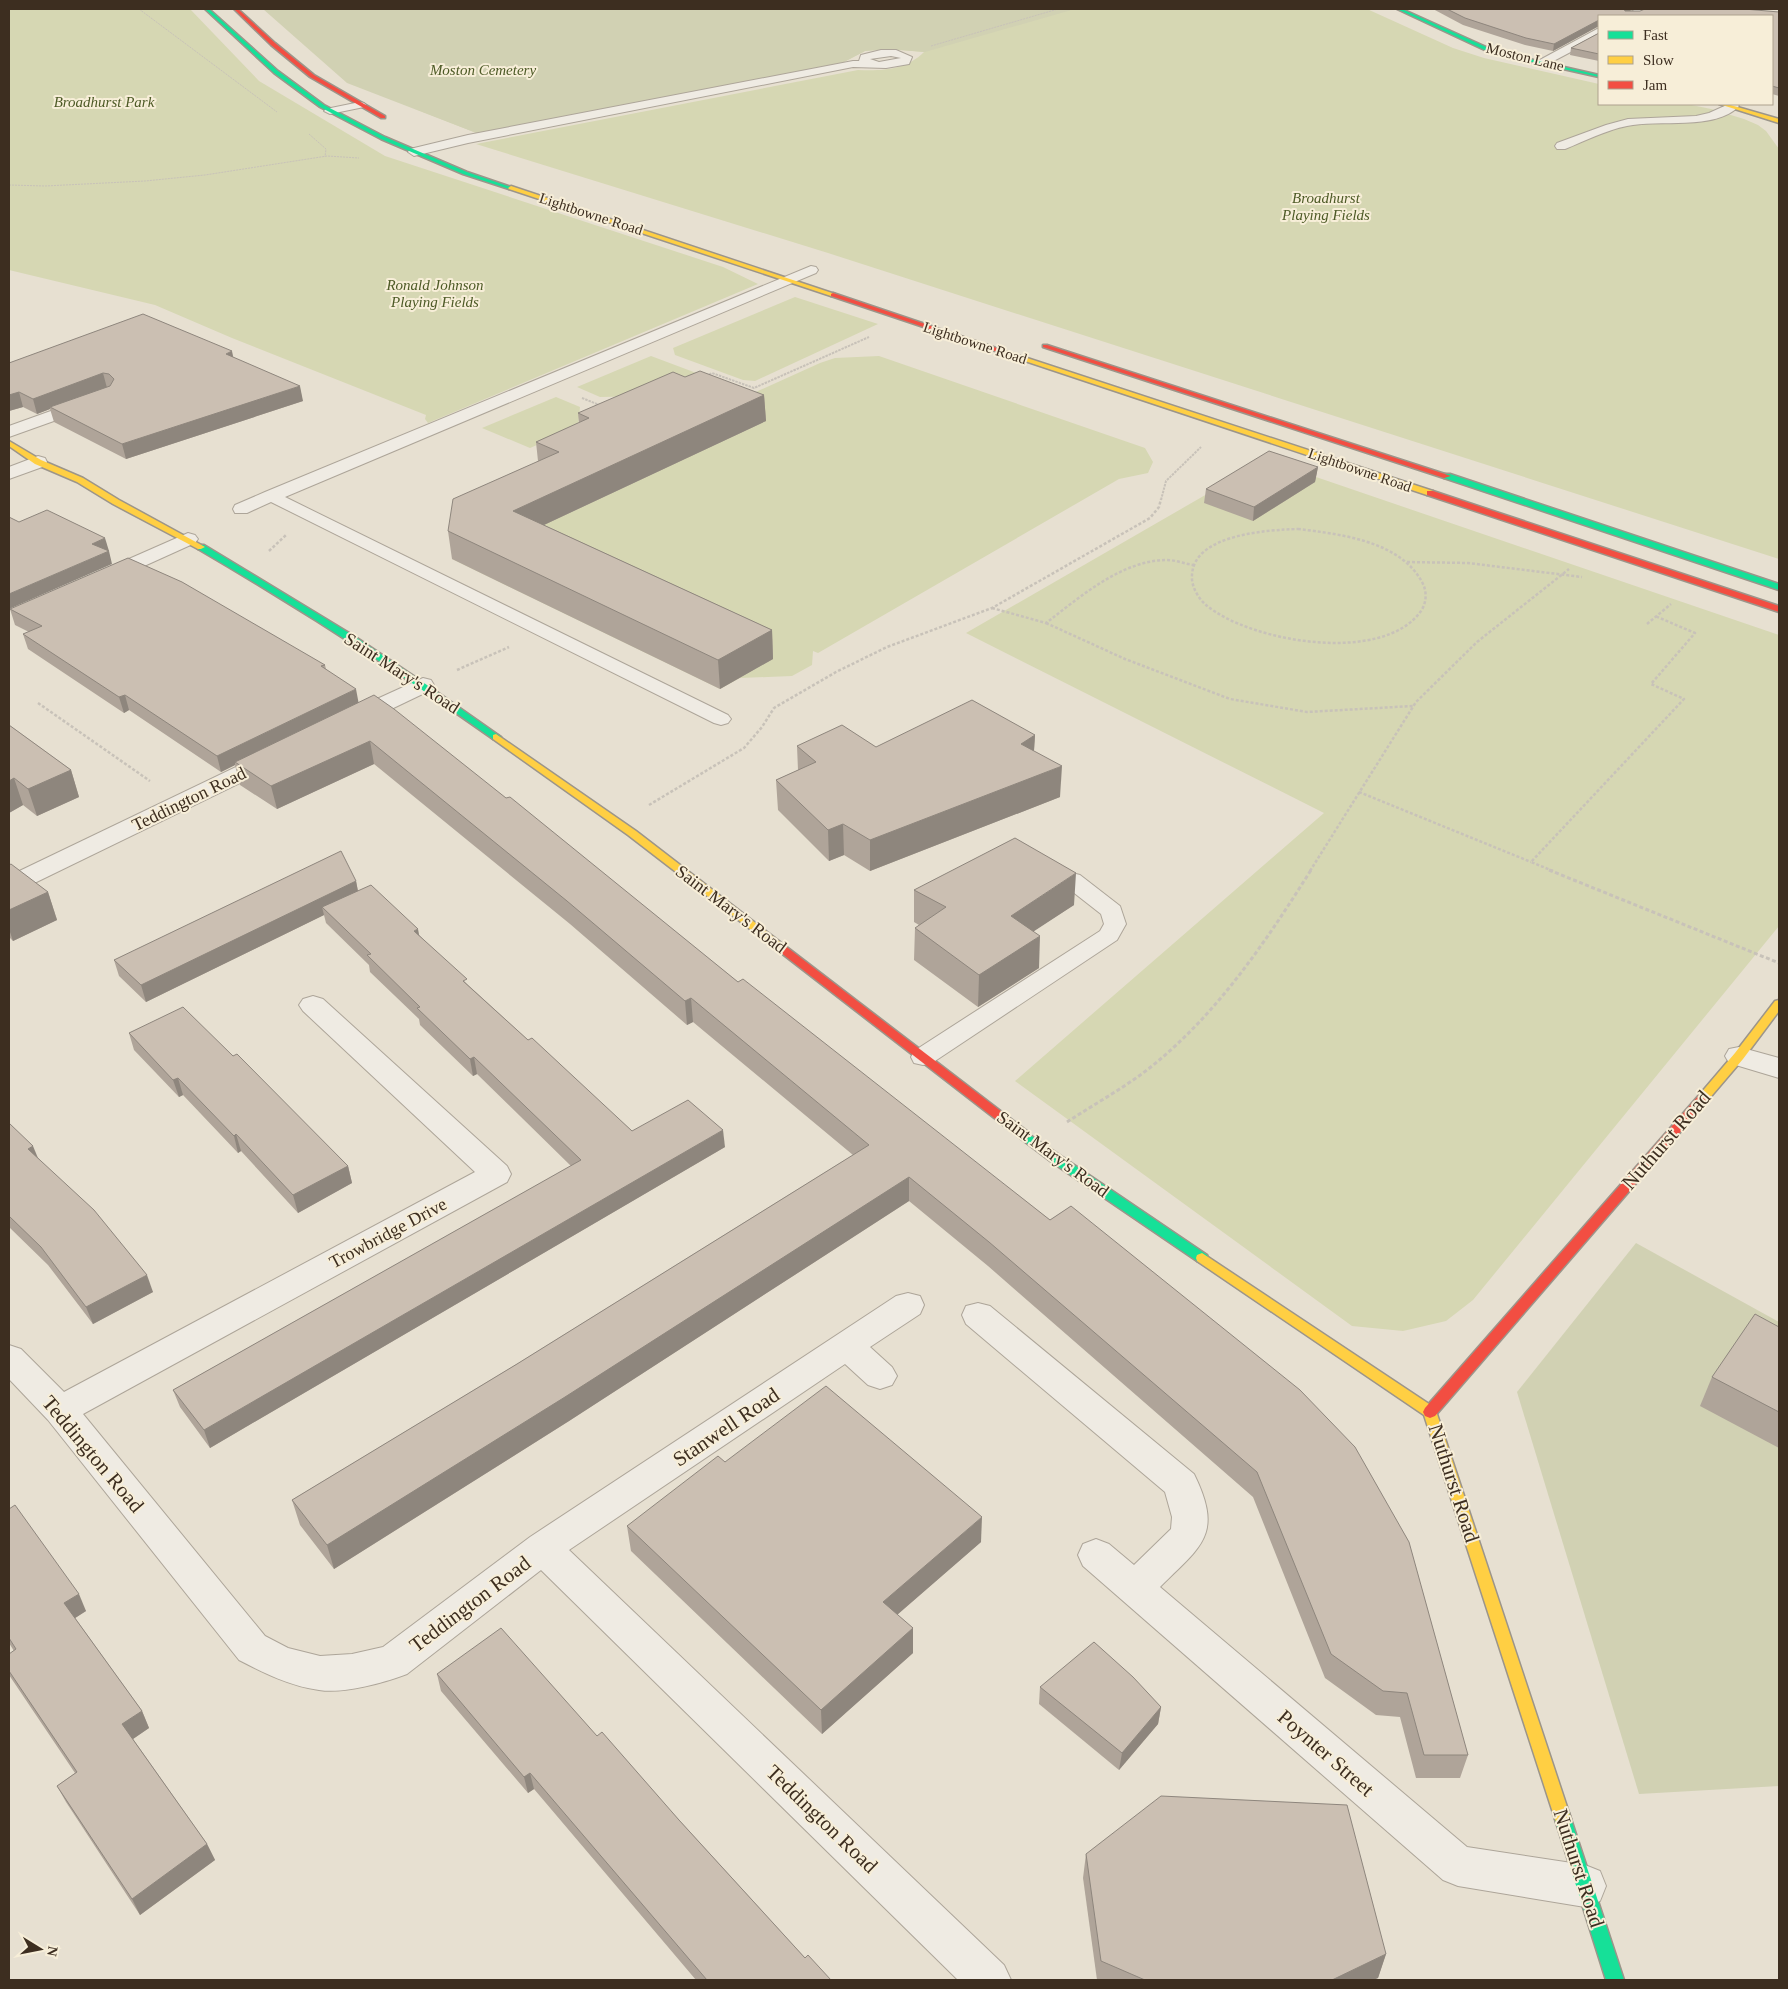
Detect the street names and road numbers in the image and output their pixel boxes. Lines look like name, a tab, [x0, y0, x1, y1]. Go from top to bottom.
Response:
street label: Moston Lane	[1484, 40, 1566, 74]
street label: Lightbowne Road	[537, 190, 645, 238]
street label: Lightbowne Road	[921, 319, 1029, 367]
street label: Lightbowne Road	[1306, 445, 1414, 495]
street label: Saint Mary's Road	[341, 628, 463, 718]
street label: Teddington Road	[129, 763, 249, 835]
street label: Saint Mary's Road	[672, 861, 790, 957]
street label: Nuthurst Road	[1617, 1085, 1716, 1194]
street label: Saint Mary's Road	[993, 1107, 1113, 1201]
street label: Trowbridge Drive	[326, 1194, 450, 1272]
street label: Stanwell Road	[668, 1382, 784, 1471]
street label: Teddington Road	[37, 1391, 149, 1518]
street label: Nuthurst Road	[1424, 1421, 1485, 1546]
street label: Teddington Road	[405, 1551, 535, 1657]
street label: Poynter Street	[1273, 1705, 1379, 1801]
street label: Teddington Road	[762, 1760, 883, 1878]
street label: Nuthurst Road	[1549, 1806, 1610, 1931]

